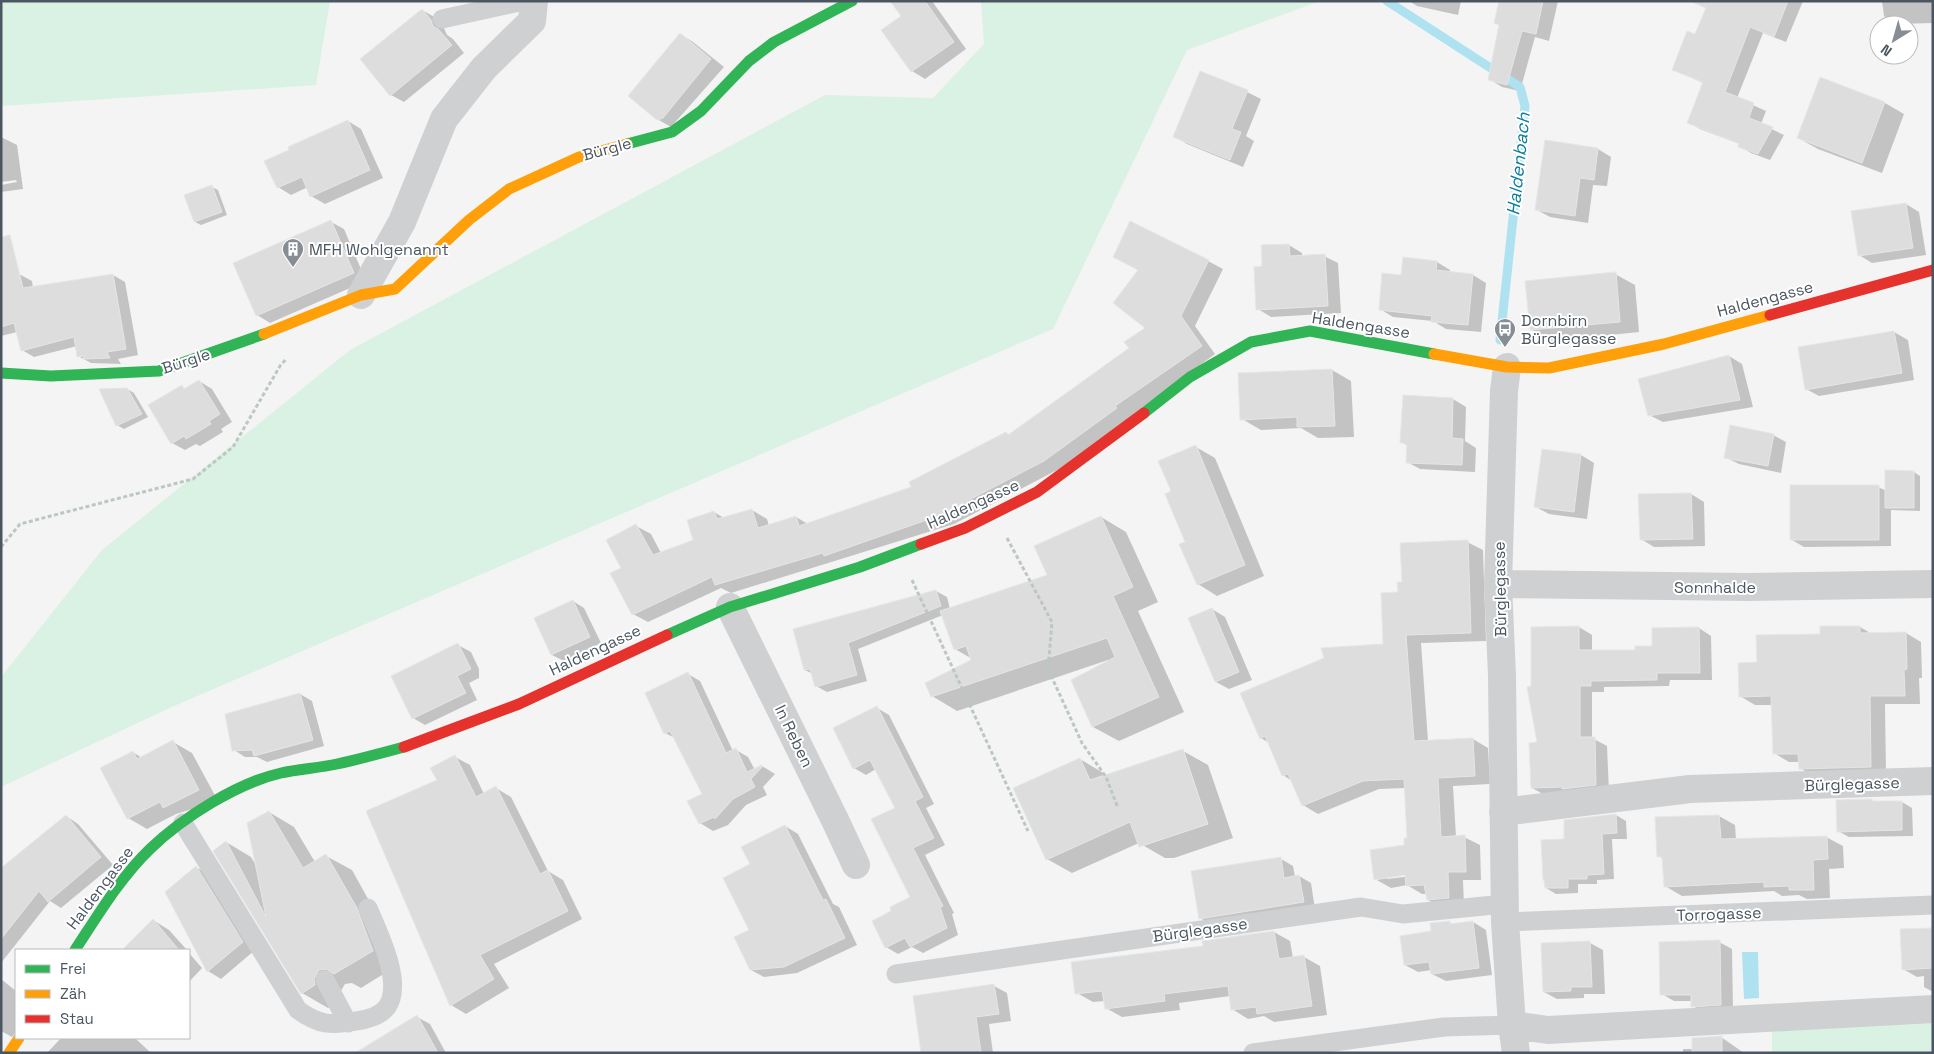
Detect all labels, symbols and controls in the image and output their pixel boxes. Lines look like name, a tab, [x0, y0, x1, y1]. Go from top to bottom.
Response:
north arrow	[1869, 15, 1919, 65]
text: N	[1877, 40, 1895, 60]
water label: Haldenbach	[1501, 110, 1535, 217]
street label: Bürgle	[580, 132, 634, 166]
building icon: MFH Wohlgenannt	[281, 237, 305, 268]
place label: MFH Wohlgenannt	[309, 239, 449, 260]
street label: Haldengasse	[1714, 276, 1816, 322]
street label: Haldengasse	[1310, 307, 1412, 343]
place label: Dornbirn Bürglegasse	[1521, 310, 1617, 349]
bus stop icon: Dornbirn Bürglegasse	[1493, 317, 1517, 348]
street label: Bürgle	[159, 343, 213, 379]
street label: Haldengasse	[924, 474, 1022, 534]
street label: Bürglegasse	[1489, 541, 1511, 637]
street label: Sonnhalde	[1674, 577, 1756, 598]
street label: Haldengasse	[546, 620, 644, 680]
street label: In Reben	[770, 701, 818, 771]
street label: Bürglegasse	[1804, 772, 1900, 796]
street label: Haldengasse	[62, 842, 138, 934]
street label: Torrogasse	[1676, 902, 1762, 926]
street label: Bürglegasse	[1151, 913, 1249, 947]
legend	[15, 949, 190, 1039]
text: Frei	[60, 959, 86, 978]
text: Zäh	[60, 984, 86, 1003]
text: Stau	[60, 1009, 94, 1028]

